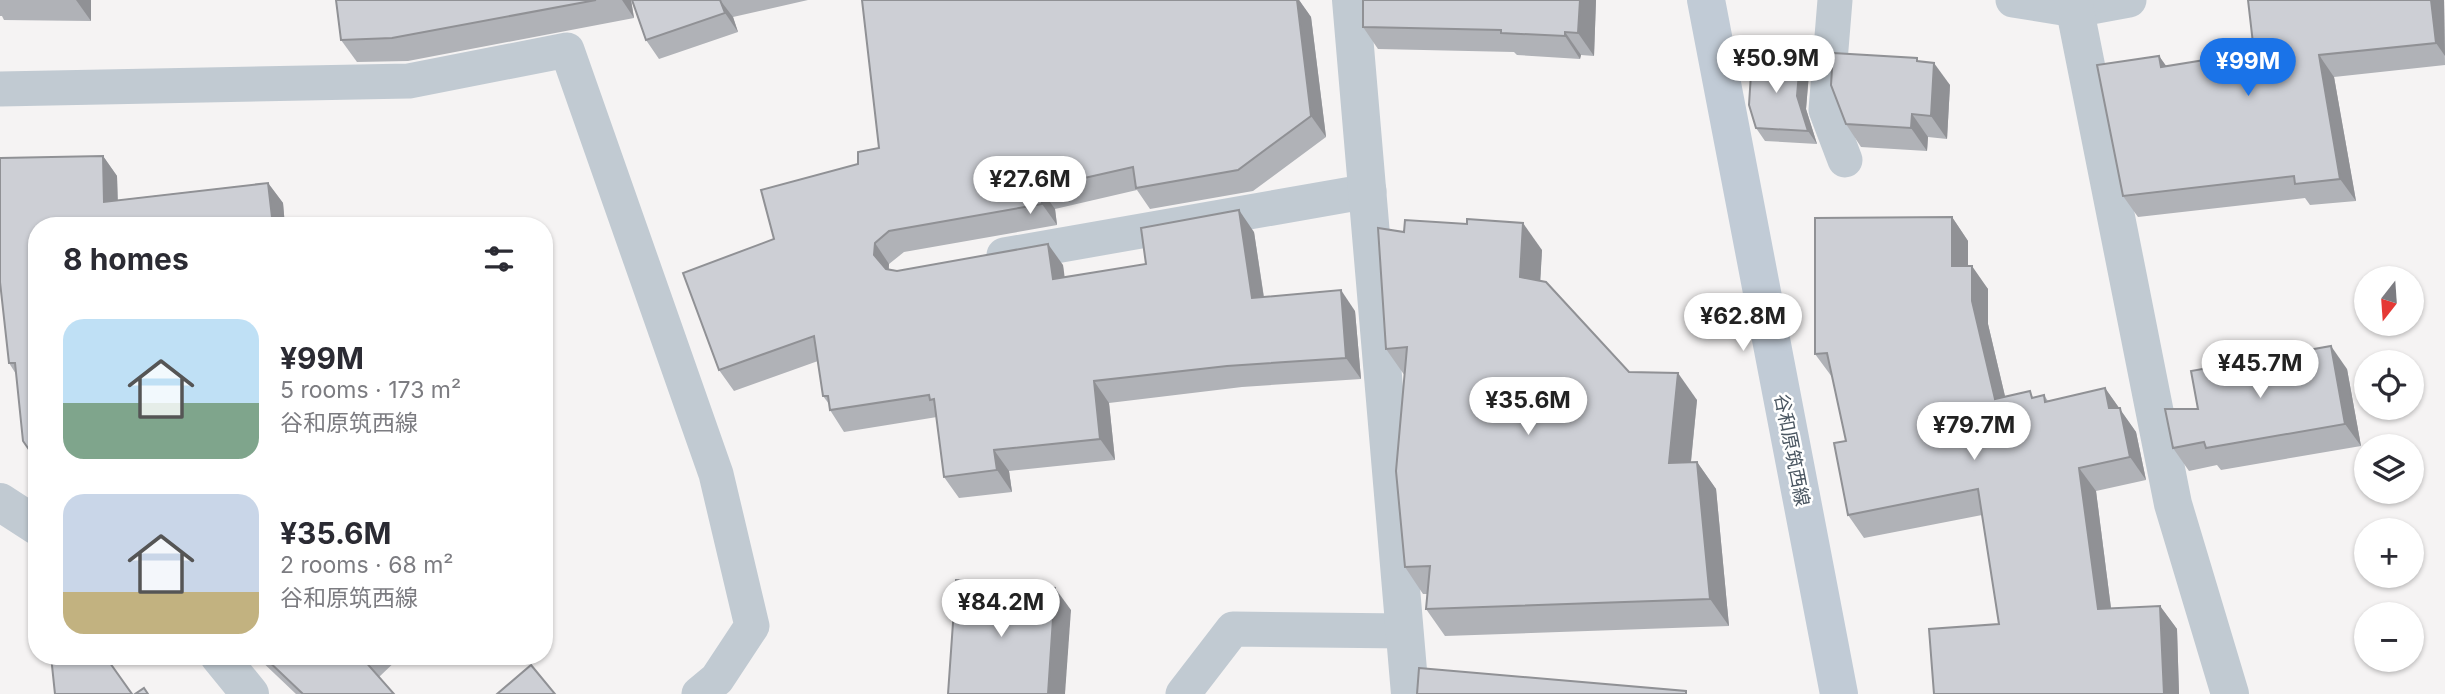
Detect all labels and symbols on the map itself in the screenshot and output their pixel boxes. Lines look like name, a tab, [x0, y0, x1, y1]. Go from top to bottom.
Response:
pin: ¥50.9M	[1719, 36, 1833, 95]
pin: ¥99M	[2207, 38, 2289, 98]
pin: ¥27.6M	[973, 156, 1087, 216]
north arrow	[2354, 266, 2424, 336]
pin: ¥62.8M	[1686, 294, 1800, 353]
pin: ¥45.7M	[2203, 340, 2317, 400]
pin: ¥35.6M	[1471, 378, 1585, 437]
street label: 谷和原筑西線	[1770, 392, 1814, 508]
pin: ¥79.7M	[1917, 402, 2031, 462]
pin: ¥84.2M	[944, 580, 1058, 639]

